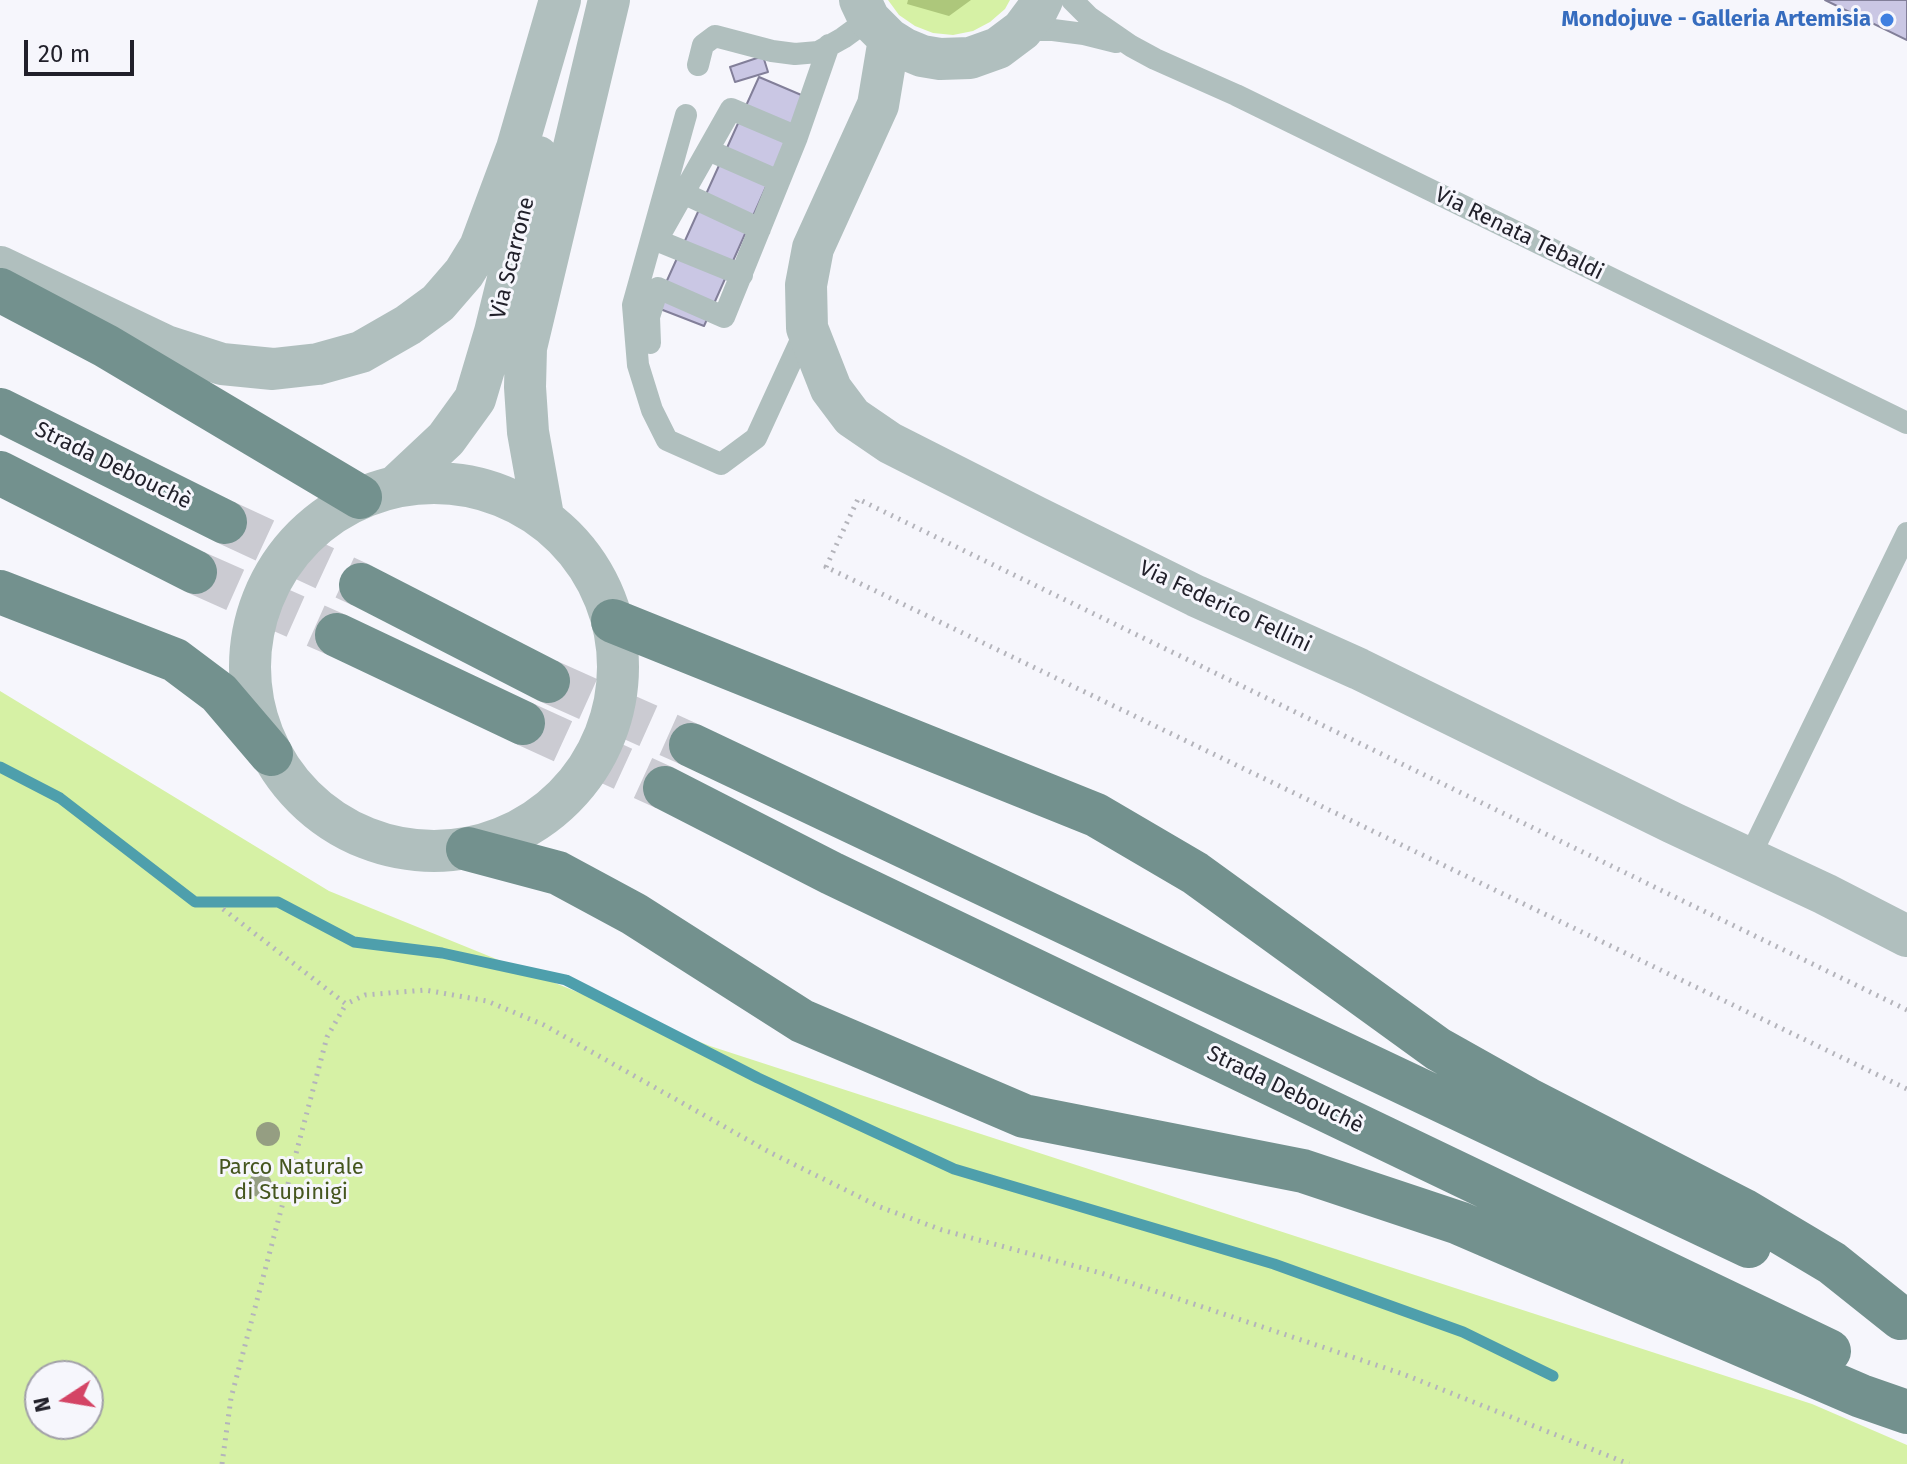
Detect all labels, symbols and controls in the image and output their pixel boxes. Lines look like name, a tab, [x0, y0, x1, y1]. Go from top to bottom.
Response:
place label: Mondojuve - Galleria Artemisia	[1562, 7, 1871, 33]
marker: Mondojuve - Galleria Artemisia	[1878, 11, 1896, 29]
scale bar	[28, 24, 138, 74]
text: 20 m	[38, 40, 90, 68]
street label: Via Renata Tebaldi	[1430, 182, 1608, 286]
street label: Via Scarrone	[485, 194, 541, 322]
street label: Strada Debouchè	[30, 417, 196, 515]
street label: Via Federico Fellini	[1135, 556, 1315, 658]
street label: Strada Debouchè	[1202, 1041, 1368, 1139]
park label: Parco Naturale di Stupinigi	[218, 1155, 364, 1206]
north arrow	[24, 1360, 104, 1440]
text: N	[27, 1395, 57, 1415]

